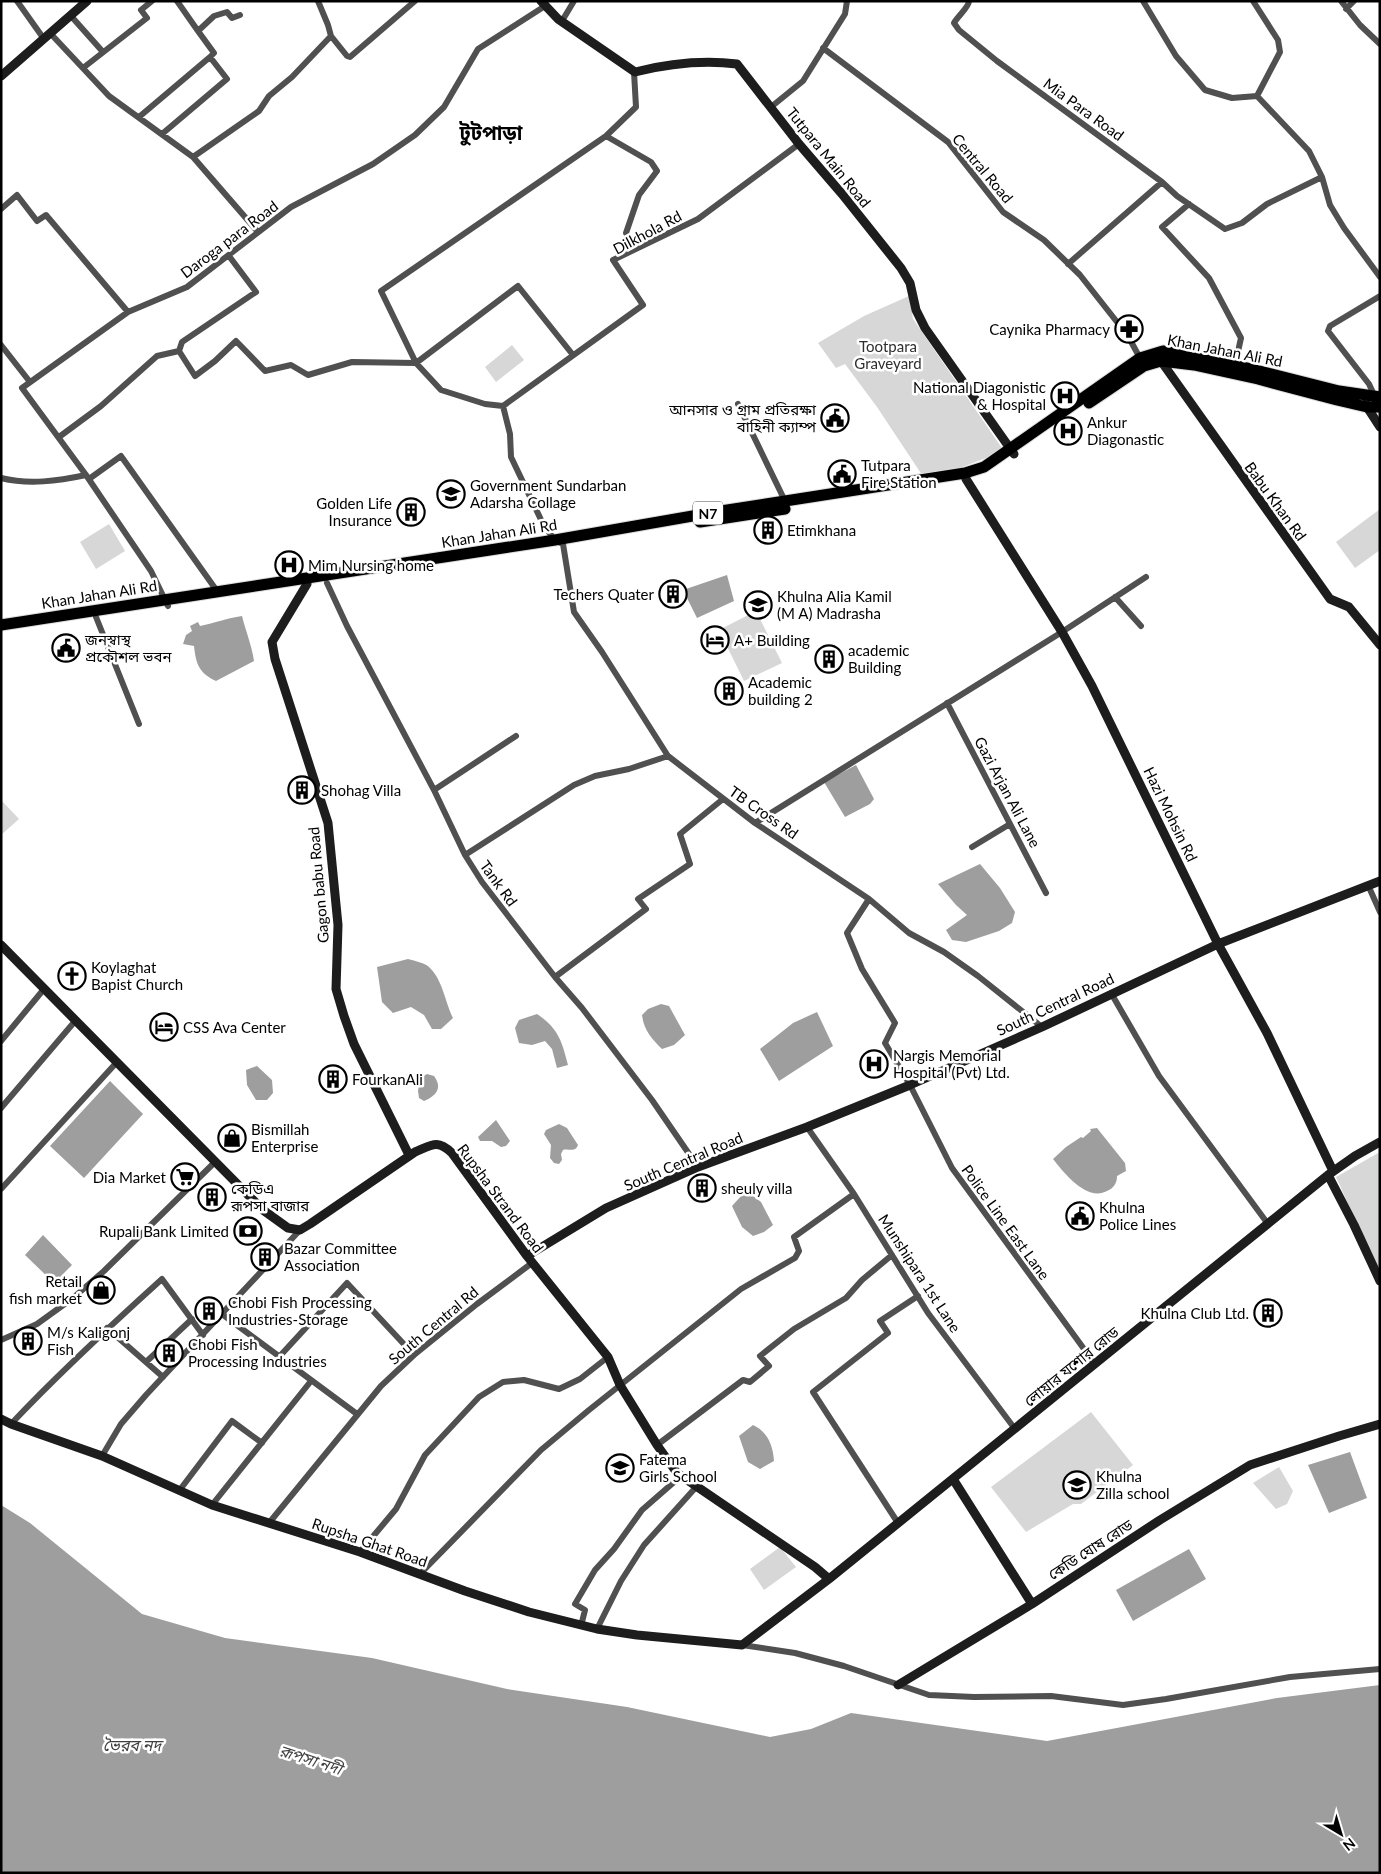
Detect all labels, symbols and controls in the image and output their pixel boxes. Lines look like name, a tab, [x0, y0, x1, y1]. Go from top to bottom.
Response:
street label: Mia Para Road	[1040, 74, 1128, 144]
street label: Tutpara Main Road	[783, 103, 875, 211]
district label: টুটপাড়া	[459, 120, 523, 146]
street label: Central Road	[949, 130, 1017, 206]
street label: Daroga para Road	[177, 197, 281, 281]
street label: Dilkhola Rd	[610, 206, 684, 258]
pharmacy icon: Caynika Pharmacy	[1114, 314, 1144, 344]
place label: Caynika Pharmacy	[989, 320, 1110, 338]
street label: Khan Jahan Ali Rd	[1166, 330, 1284, 370]
park label: Tootpara Graveyard	[854, 337, 922, 372]
place label: National Diagonistic & Hospital	[913, 378, 1046, 413]
hospital icon: National Diagonistic & Hospital	[1050, 381, 1080, 411]
place label: আনসার ও গ্রাম প্রতিরক্ষা বাহিনী ক্যাম্প	[668, 400, 817, 435]
public building icon: আনসার ও গ্রাম প্রতিরক্ষা বাহিনী ক্যাম্প	[820, 403, 850, 433]
place label: Ankur Diagonastic	[1087, 413, 1164, 448]
hospital icon: Ankur Diagonastic	[1053, 416, 1083, 446]
place label: Tutpara Fire Station	[861, 456, 937, 491]
street label: Babu Khan Rd	[1241, 458, 1311, 544]
public building icon: Tutpara Fire Station	[827, 459, 857, 489]
place label: Government Sundarban Adarsha Collage	[470, 476, 626, 511]
school or university icon: Government Sundarban Adarsha Collage	[436, 479, 466, 509]
place label: Golden Life Insurance	[316, 494, 392, 529]
building icon: Golden Life Insurance	[396, 497, 426, 527]
road number: N7	[693, 502, 723, 524]
street label: Khan Jahan Ali Rd	[440, 515, 558, 551]
building icon: Etimkhana	[753, 515, 783, 545]
place label: Etimkhana	[787, 521, 856, 539]
hospital icon: Mim Nursing home	[274, 550, 304, 580]
place label: Mim Nursing home	[308, 556, 434, 574]
street label: Khan Jahan Ali Rd	[40, 576, 158, 612]
building icon: Techers Quater	[658, 579, 688, 609]
place label: Techers Quater	[554, 585, 655, 603]
place label: Khulna Alia Kamil (M A) Madrasha	[777, 587, 892, 622]
school or university icon: Khulna Alia Kamil (M A) Madrasha	[743, 590, 773, 620]
hotel icon: A+ Building	[700, 625, 730, 655]
place label: জনস্বাস্থ প্রকৌশল ভবন	[84, 630, 172, 665]
place label: A+ Building	[734, 631, 810, 649]
public building icon: জনস্বাস্থ প্রকৌশল ভবন	[51, 633, 81, 663]
place label: academic Building	[848, 641, 910, 676]
building icon: academic Building	[814, 644, 844, 674]
place label: Academic building 2	[748, 673, 813, 708]
building icon: Academic building 2	[714, 676, 744, 706]
street label: Gazi Arjan Ali Lane	[971, 733, 1045, 851]
street label: Hazi Mohsin Rd	[1140, 764, 1202, 864]
building icon: Shohag Villa	[287, 775, 317, 805]
place label: Shohag Villa	[321, 781, 401, 799]
street label: TB Cross Rd	[726, 782, 802, 842]
street label: Gagon babu Road	[304, 826, 332, 944]
street label: Tank Rd	[476, 857, 522, 909]
place label: Koylaghat Bapist Church	[91, 958, 183, 993]
church icon: Koylaghat Bapist Church	[57, 961, 87, 991]
street label: South Central Road	[993, 969, 1117, 1039]
hotel icon: CSS Ava Center	[149, 1012, 179, 1042]
place label: CSS Ava Center	[183, 1018, 286, 1036]
place label: Nargis Memorial Hospital (Pvt) Ltd.	[893, 1046, 1010, 1081]
hospital icon: Nargis Memorial Hospital (Pvt) Ltd.	[859, 1049, 889, 1079]
building icon: FourkanAli	[318, 1064, 348, 1094]
place label: FourkanAli	[352, 1070, 423, 1088]
place label: Bismillah Enterprise	[251, 1120, 318, 1155]
shop icon: Bismillah Enterprise	[217, 1123, 247, 1153]
street label: South Central Road	[621, 1128, 745, 1194]
street label: Rupsha Strand Road	[454, 1140, 548, 1256]
street label: Police Line East Lane	[958, 1161, 1054, 1283]
supermarket icon: Dia Market	[170, 1162, 200, 1192]
place label: Dia Market	[93, 1168, 167, 1186]
building icon: sheuly villa	[687, 1173, 717, 1203]
place label: কেডিএ রূপসা বাজার	[230, 1179, 310, 1214]
place label: sheuly villa	[721, 1179, 792, 1197]
building icon: কেডিএ রূপসা বাজার	[197, 1182, 227, 1212]
place label: Khulna Police Lines	[1099, 1198, 1176, 1233]
public building icon: Khulna Police Lines	[1065, 1201, 1095, 1231]
street label: Munshipara 1st Lane	[875, 1210, 965, 1336]
bank icon: Rupali Bank Limited	[233, 1216, 263, 1246]
place label: Rupali Bank Limited	[99, 1222, 229, 1240]
place label: Bazar Committee Association	[284, 1239, 397, 1274]
building icon: Bazar Committee Association	[250, 1242, 280, 1272]
place label: Retail fish market	[9, 1272, 83, 1307]
shop icon: Retail fish market	[86, 1275, 116, 1305]
street label: South Central Rd	[384, 1282, 482, 1368]
place label: Chobi Fish Processing Industries-Storage	[228, 1293, 372, 1328]
building icon: Chobi Fish Processing Industries-Storage	[194, 1296, 224, 1326]
building icon: Khulna Club Ltd.	[1253, 1298, 1283, 1328]
place label: Khulna Club Ltd.	[1141, 1304, 1249, 1322]
street label: লোয়ার যশোর রোড	[1020, 1322, 1122, 1410]
place label: M/s Kaligonj Fish	[47, 1323, 130, 1358]
building icon: M/s Kaligonj Fish	[13, 1326, 43, 1356]
place label: Chobi Fish Processing Industries	[188, 1335, 327, 1370]
building icon: Chobi Fish Processing Industries	[154, 1338, 184, 1368]
place label: Fatema Girls School	[639, 1450, 717, 1485]
school or university icon: Fatema Girls School	[605, 1453, 635, 1483]
place label: Khulna Zilla school	[1096, 1467, 1170, 1502]
school or university icon: Khulna Zilla school	[1062, 1470, 1092, 1500]
street label: Rupsha Ghat Road	[310, 1514, 430, 1570]
street label: কেডি ঘোষ রোড	[1044, 1515, 1136, 1583]
water label: ভৈরব নদ	[103, 1735, 164, 1754]
water label: রূপসা নদী	[277, 1740, 347, 1779]
north arrow	[1316, 1809, 1366, 1859]
text: N	[1340, 1835, 1359, 1855]

